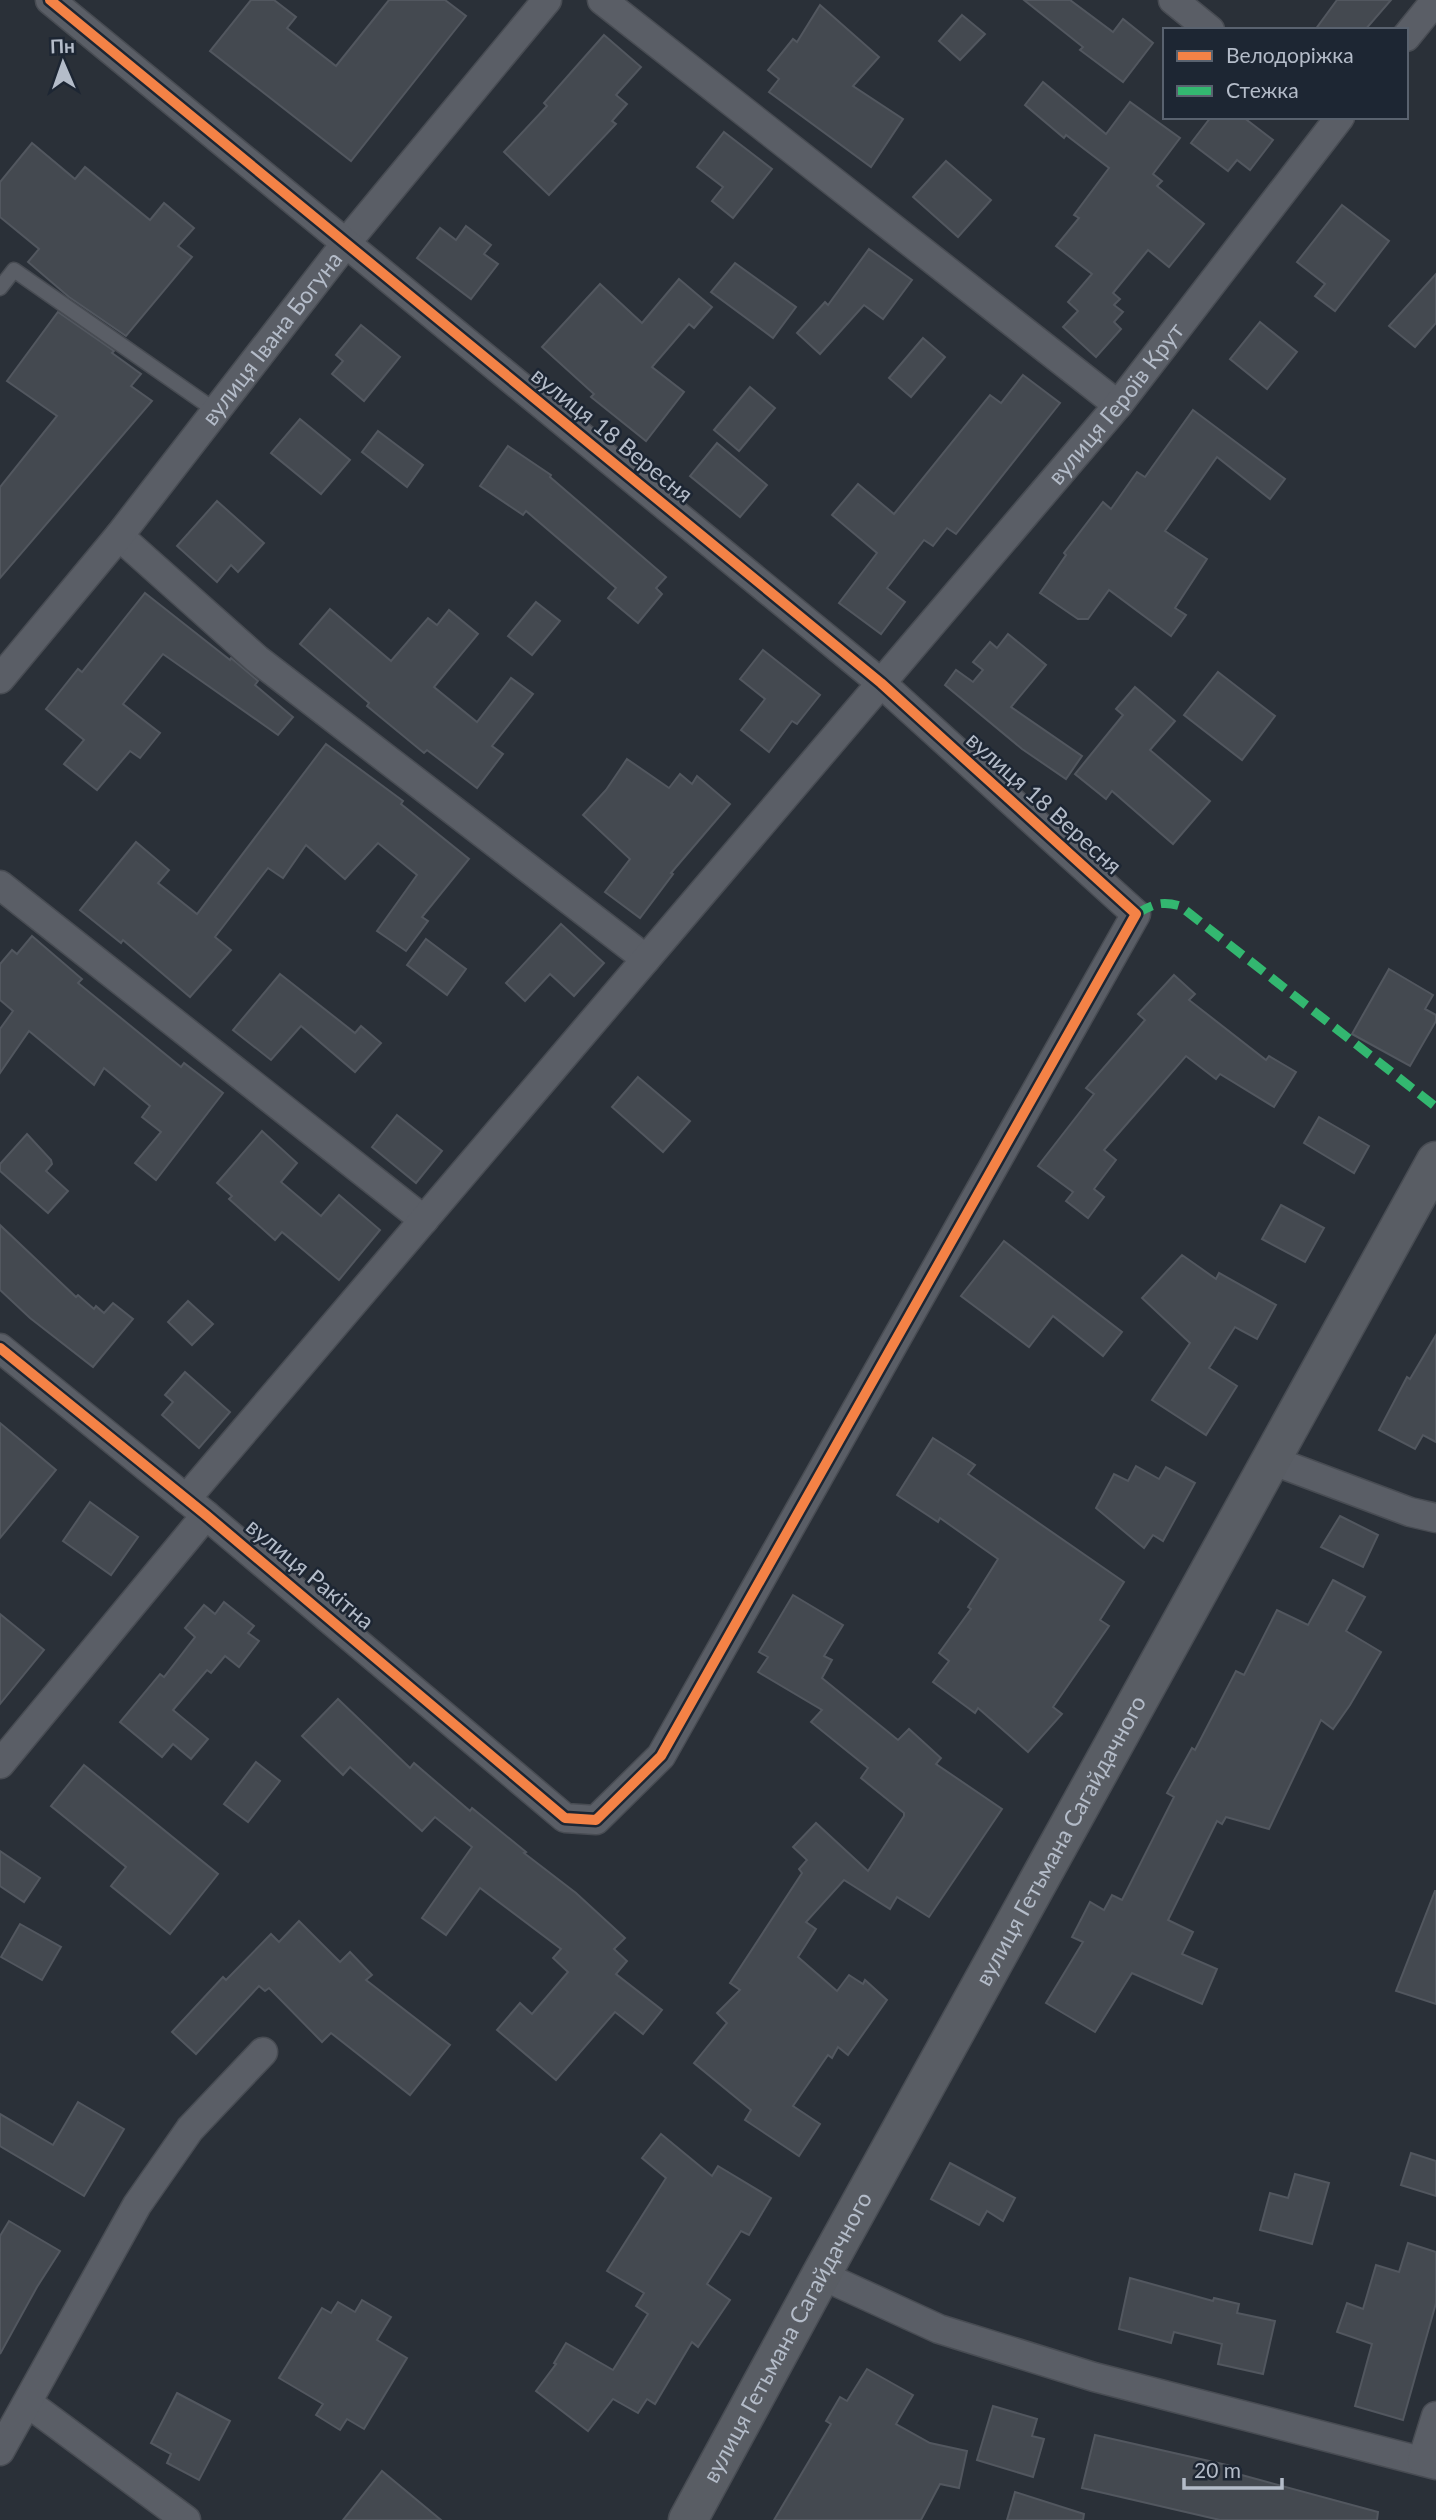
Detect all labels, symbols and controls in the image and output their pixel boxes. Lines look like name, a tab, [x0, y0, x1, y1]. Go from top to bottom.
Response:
north arrow	[28, 28, 98, 98]
legend	[1163, 28, 1408, 119]
text: Пн	[50, 34, 75, 57]
text: Велодоріжка	[1226, 42, 1354, 67]
text: Стежка	[1226, 77, 1299, 102]
street label: вулиця Івана Богуна	[195, 245, 347, 430]
street label: вулиця Героїв Крут	[1041, 316, 1190, 490]
street label: вулиця 18 Вересня	[526, 361, 699, 508]
street label: вулиця 18 Вересня	[961, 725, 1128, 879]
street label: вулиця Ракітна	[241, 1512, 380, 1635]
street label: вулиця Гетьмана Сагайдачного	[969, 1690, 1151, 1990]
street label: вулиця Гетьмана Сагайдачного	[696, 2186, 877, 2487]
scale bar	[1184, 2446, 1282, 2490]
text: 20 m	[1194, 2457, 1241, 2482]

